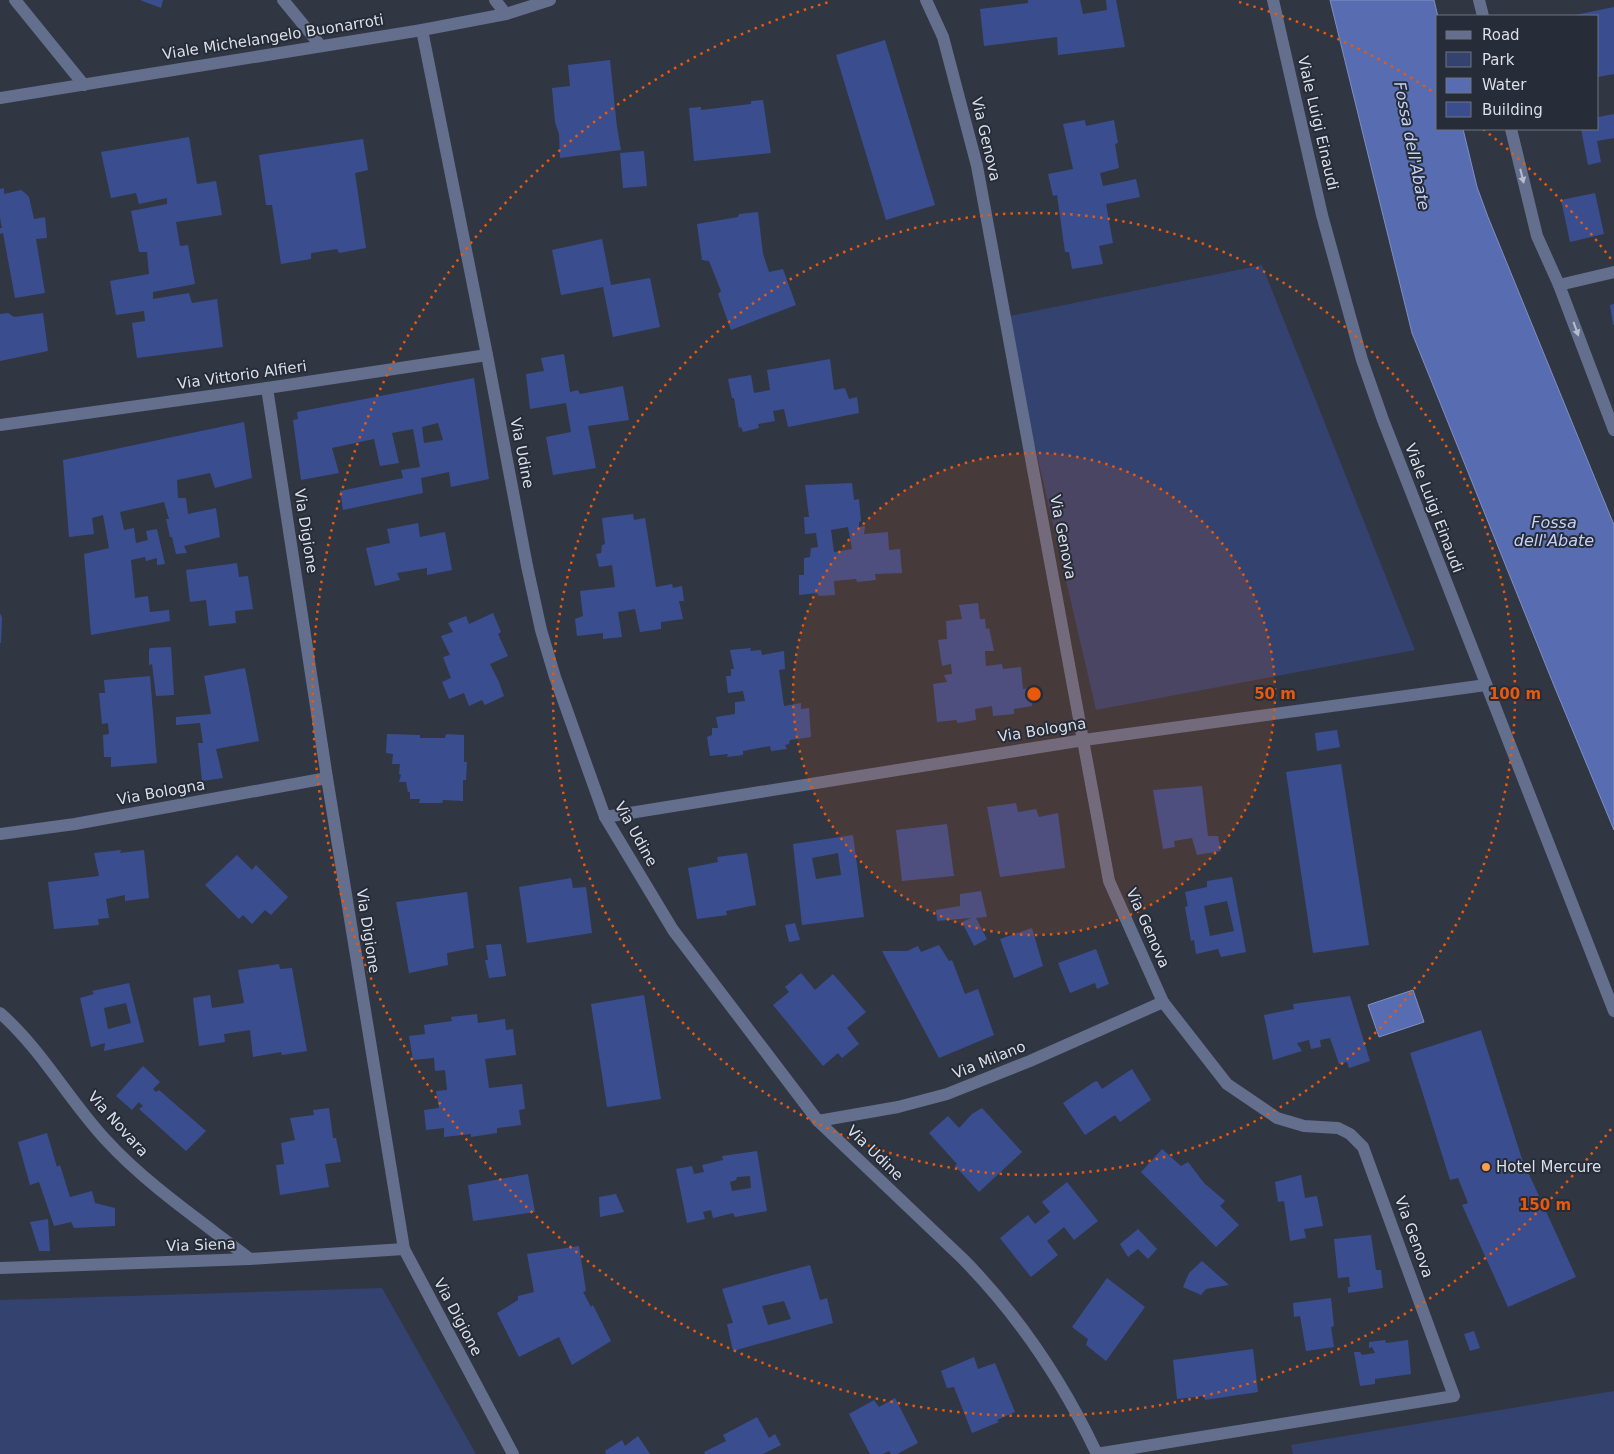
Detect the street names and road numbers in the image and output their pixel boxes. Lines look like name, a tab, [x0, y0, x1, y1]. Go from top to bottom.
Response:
street label: Viale Michelangelo Buonarroti	[161, 11, 385, 63]
street label: Viale Luigi Einaudi	[1294, 54, 1342, 192]
street label: Via Genova	[968, 95, 1004, 183]
street label: Via Vittorio Alfieri	[176, 357, 308, 393]
street label: Via Udine	[506, 416, 538, 490]
street label: Viale Luigi Einaudi	[1401, 441, 1467, 575]
street label: Via Digione	[290, 487, 322, 575]
street label: Via Genova	[1046, 493, 1080, 581]
street label: Via Bologna	[997, 714, 1087, 746]
street label: Via Bologna	[116, 775, 206, 809]
street label: Via Udine	[611, 798, 661, 870]
street label: Via Genova	[1122, 885, 1174, 971]
street label: Via Digione	[352, 887, 384, 975]
street label: Via Milano	[950, 1037, 1028, 1083]
street label: Via Novara	[84, 1088, 152, 1160]
street label: Via Udine	[843, 1122, 907, 1184]
street label: Via Genova	[1391, 1194, 1437, 1280]
street label: Via Siena	[166, 1235, 236, 1255]
street label: Via Digione	[430, 1275, 486, 1359]

